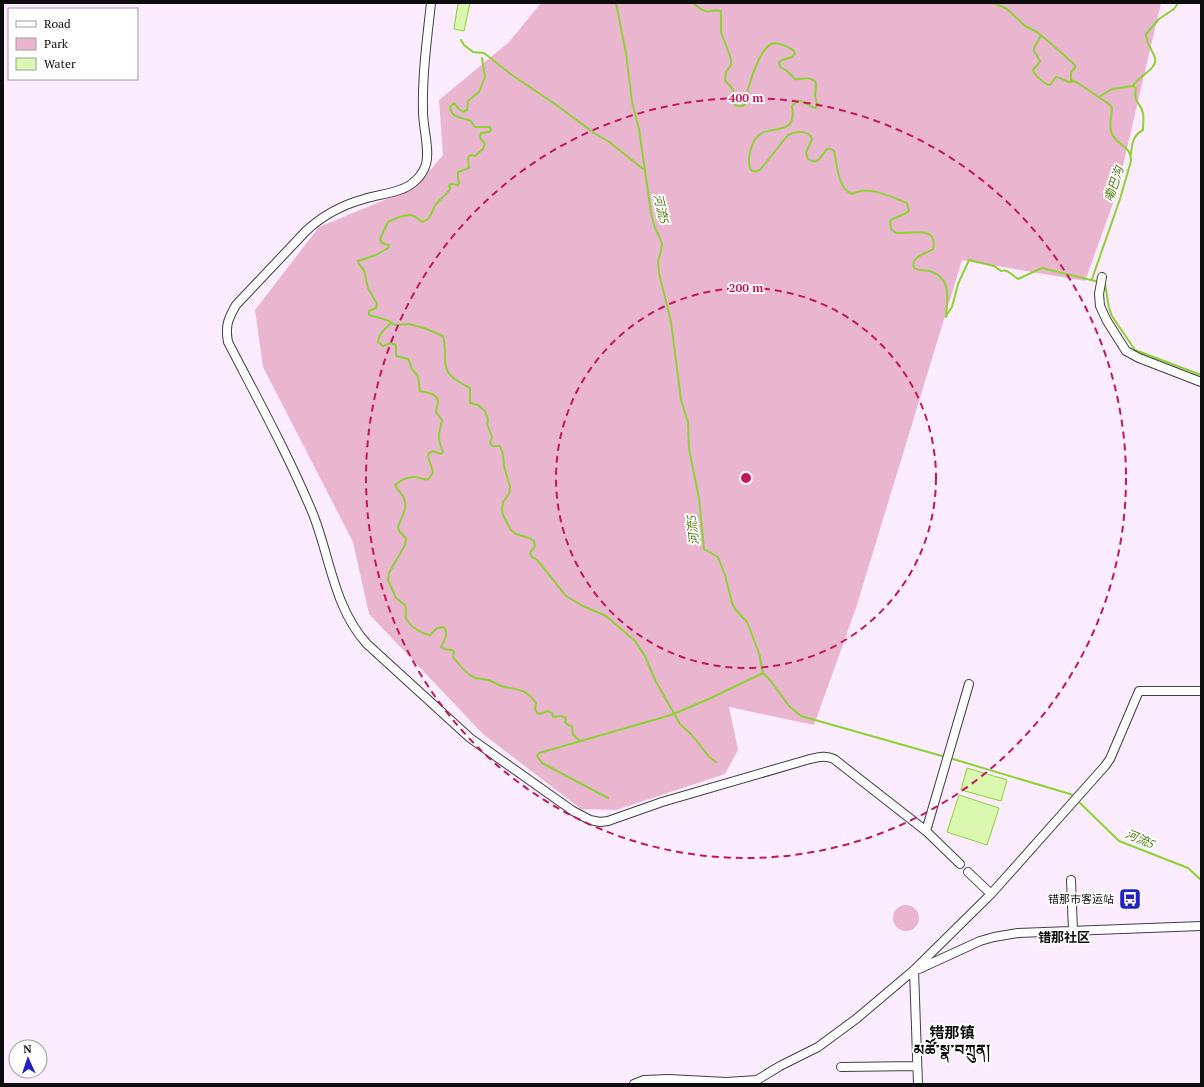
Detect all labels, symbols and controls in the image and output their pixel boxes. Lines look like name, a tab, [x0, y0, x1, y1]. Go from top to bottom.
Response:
legend	[8, 8, 138, 80]
text: Road	[44, 16, 71, 31]
text: Park	[44, 36, 69, 51]
text: Water	[44, 56, 76, 71]
text: 400 m	[729, 90, 763, 105]
water label: 嘞巴沟	[1101, 163, 1127, 203]
water label: 河流5	[651, 192, 673, 226]
text: 200 m	[729, 280, 763, 295]
centre of rings	[739, 471, 753, 485]
water label: 河流5	[683, 513, 702, 546]
water label: 河流5	[1123, 826, 1158, 852]
bus stop icon: 错那市客运站	[1117, 886, 1143, 912]
place label: 错那市客运站	[1048, 892, 1114, 906]
district label: 错那社区	[1038, 928, 1090, 946]
district label: 错那镇 མཚོ་སྣ་བཀྲུན།	[914, 1022, 990, 1063]
north arrow	[8, 1039, 48, 1079]
text: N	[23, 1042, 33, 1056]

